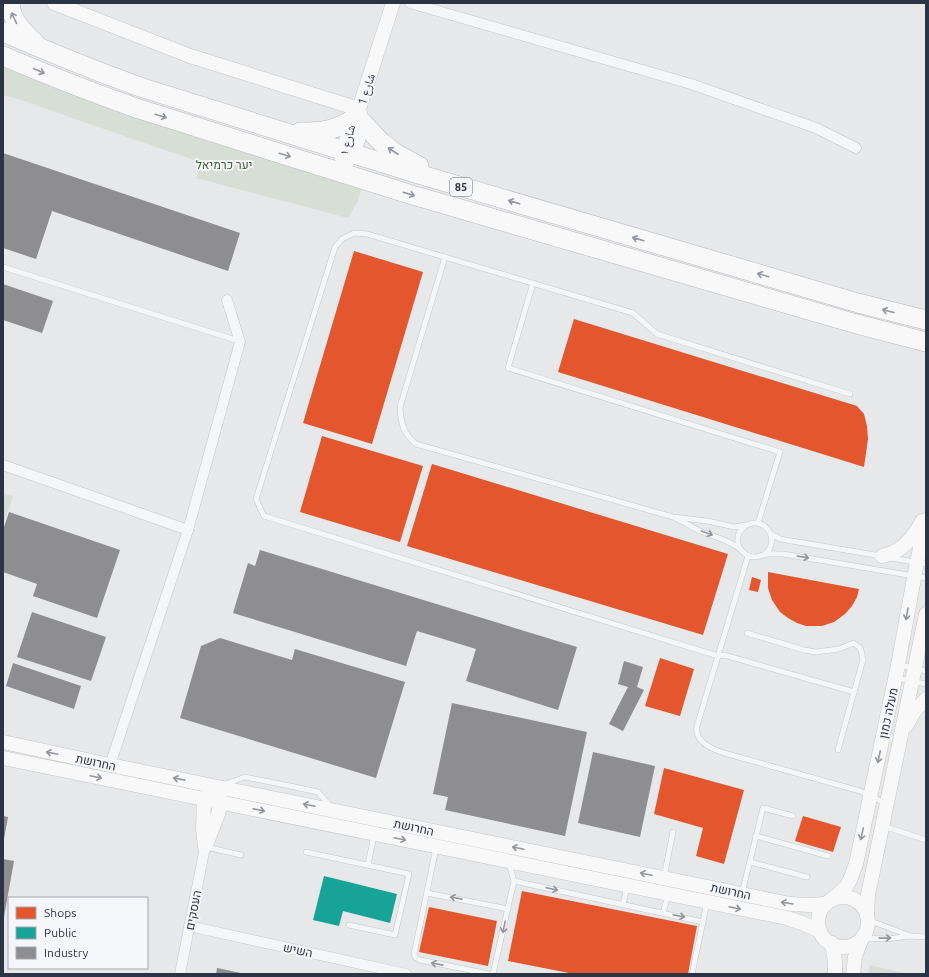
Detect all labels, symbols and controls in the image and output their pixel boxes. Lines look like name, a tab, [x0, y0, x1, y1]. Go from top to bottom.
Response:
one-way arrow	[10, 12, 18, 24]
one-way arrow	[32, 68, 44, 76]
street label: شارع 1	[355, 72, 379, 107]
one-way arrow	[154, 113, 167, 120]
street label: شارع ١	[337, 123, 359, 157]
one-way arrow	[388, 147, 399, 155]
one-way arrow	[278, 152, 291, 159]
park label: יער כרמיאל	[196, 158, 252, 171]
road number: 85	[450, 178, 472, 196]
one-way arrow	[402, 191, 415, 198]
one-way arrow	[507, 198, 520, 205]
one-way arrow	[632, 235, 645, 242]
one-way arrow	[757, 271, 770, 278]
one-way arrow	[882, 306, 895, 314]
one-way arrow	[700, 530, 713, 537]
one-way arrow	[796, 553, 809, 561]
one-way arrow	[903, 607, 911, 620]
street label: מעלה כמון	[876, 686, 900, 740]
one-way arrow	[46, 748, 59, 756]
one-way arrow	[874, 750, 882, 763]
street label: החרושת	[75, 751, 117, 773]
one-way arrow	[89, 773, 102, 781]
one-way arrow	[173, 775, 186, 783]
one-way arrow	[303, 801, 316, 809]
one-way arrow	[253, 807, 266, 815]
street label: החרושת	[393, 816, 435, 838]
one-way arrow	[858, 827, 866, 840]
one-way arrow	[394, 836, 407, 844]
one-way arrow	[512, 844, 525, 852]
one-way arrow	[640, 870, 653, 878]
street label: החרושת	[710, 880, 752, 902]
one-way arrow	[545, 885, 558, 893]
street label: העסקים	[183, 889, 203, 931]
one-way arrow	[450, 894, 463, 902]
legend	[8, 897, 148, 969]
one-way arrow	[781, 898, 794, 906]
one-way arrow	[728, 904, 741, 912]
text: Shops	[44, 906, 76, 919]
one-way arrow	[672, 913, 685, 921]
one-way arrow	[499, 920, 507, 933]
text: Public	[44, 926, 77, 939]
one-way arrow	[879, 934, 892, 942]
street label: השיש	[282, 941, 314, 959]
text: Industry	[44, 946, 89, 959]
one-way arrow	[431, 959, 444, 967]

